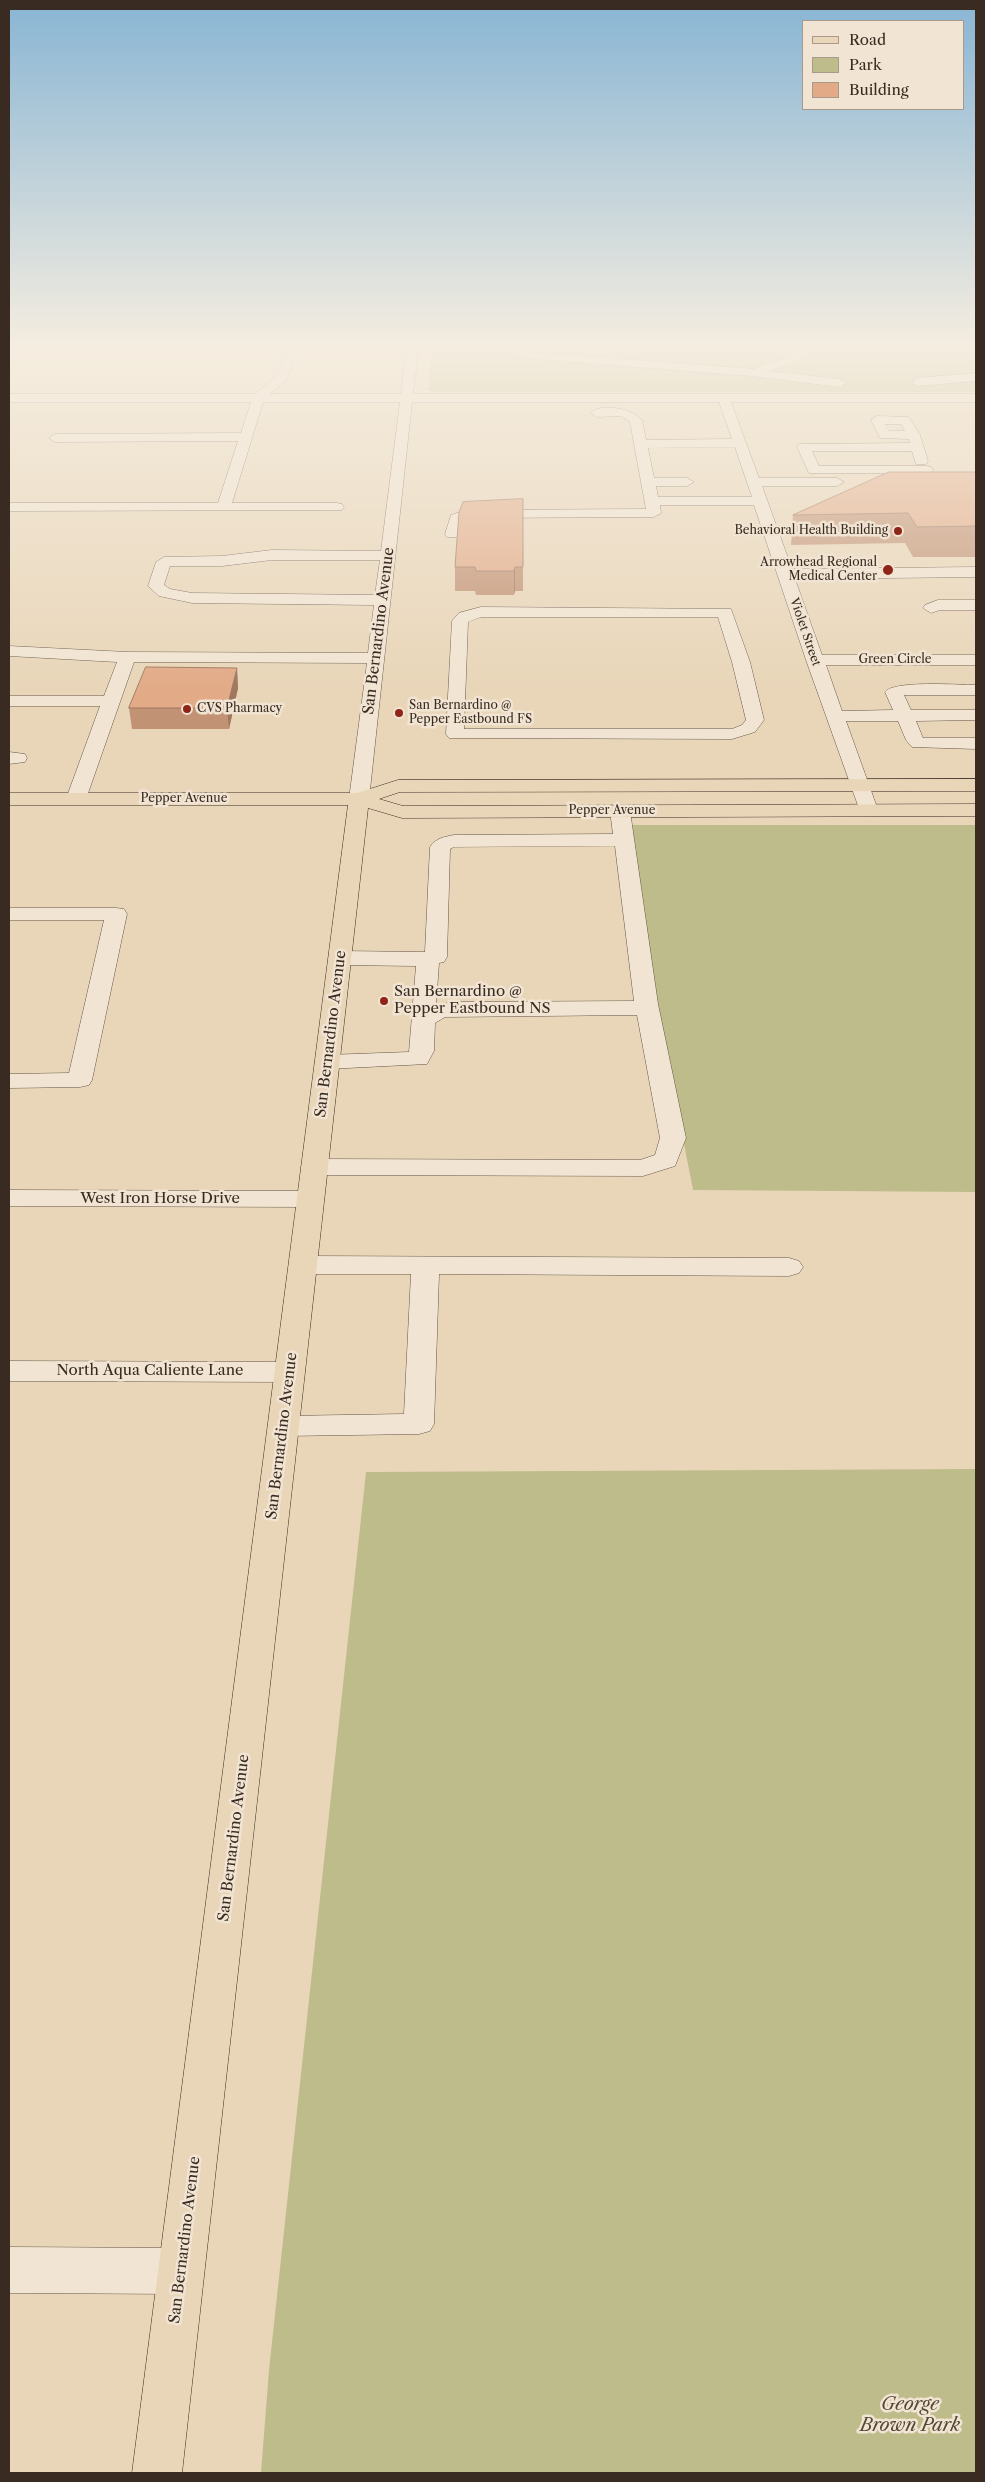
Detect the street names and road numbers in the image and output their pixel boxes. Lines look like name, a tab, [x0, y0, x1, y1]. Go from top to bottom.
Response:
street label: San Bernardino Avenue	[360, 546, 398, 716]
street label: Violet Street	[787, 596, 823, 668]
street label: Green Circle	[858, 653, 932, 667]
street label: Pepper Avenue	[141, 792, 227, 806]
street label: Pepper Avenue	[569, 804, 655, 818]
street label: San Bernardino Avenue	[312, 949, 350, 1119]
street label: West Iron Horse Drive	[80, 1190, 240, 1208]
street label: San Bernardino Avenue	[263, 1351, 301, 1521]
street label: North Aqua Caliente Lane	[57, 1362, 243, 1380]
street label: San Bernardino Avenue	[215, 1753, 253, 1923]
street label: San Bernardino Avenue	[166, 2155, 204, 2325]

